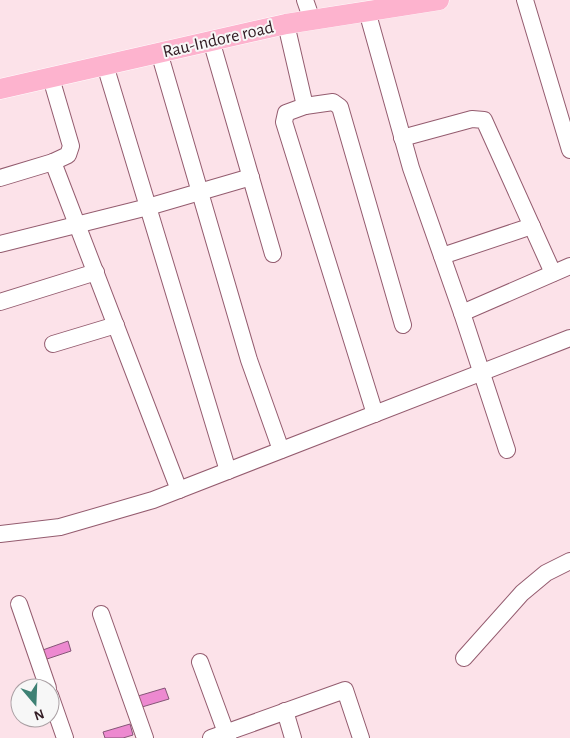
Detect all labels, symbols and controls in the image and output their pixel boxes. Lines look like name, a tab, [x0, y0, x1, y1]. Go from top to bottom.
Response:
street label: Rau-Indore road	[161, 18, 275, 61]
north arrow	[10, 678, 60, 728]
text: N	[32, 706, 46, 723]

